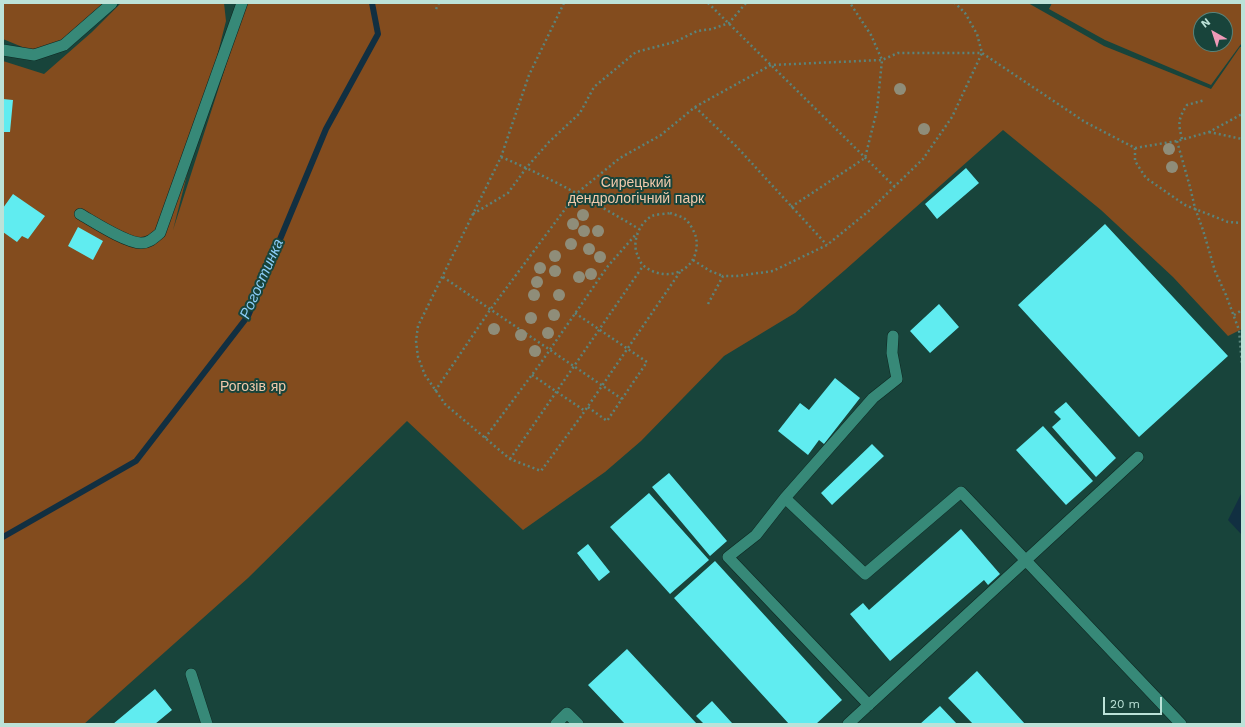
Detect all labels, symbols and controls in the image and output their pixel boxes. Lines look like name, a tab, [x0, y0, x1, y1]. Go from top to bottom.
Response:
north arrow	[1193, 12, 1233, 52]
text: N	[1199, 15, 1213, 31]
park label: Сирецький дендрологічний парк	[568, 175, 704, 208]
water label: Рогостинка	[236, 236, 288, 322]
park label: Рогозів яр	[220, 379, 286, 395]
scale bar	[1105, 689, 1164, 715]
text: 20 m	[1110, 697, 1140, 711]

